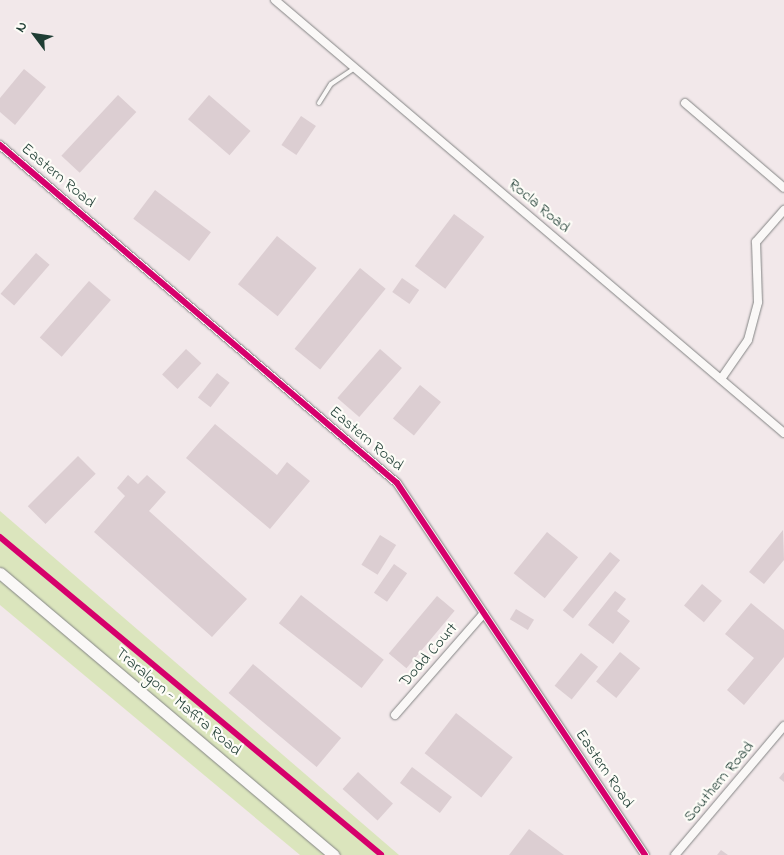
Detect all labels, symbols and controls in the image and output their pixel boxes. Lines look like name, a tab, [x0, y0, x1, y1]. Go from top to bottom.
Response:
north arrow	[10, 10, 60, 60]
text: N	[10, 18, 33, 36]
street label: Eastern Road	[17, 140, 99, 212]
street label: Rocla Road	[504, 175, 574, 237]
street label: Eastern Road	[325, 403, 407, 475]
street label: Dodd Court	[396, 619, 462, 691]
street label: Traralgon - Maffra Road	[111, 644, 245, 760]
street label: Eastern Road	[571, 726, 637, 812]
street label: Southern Road	[680, 738, 758, 826]

